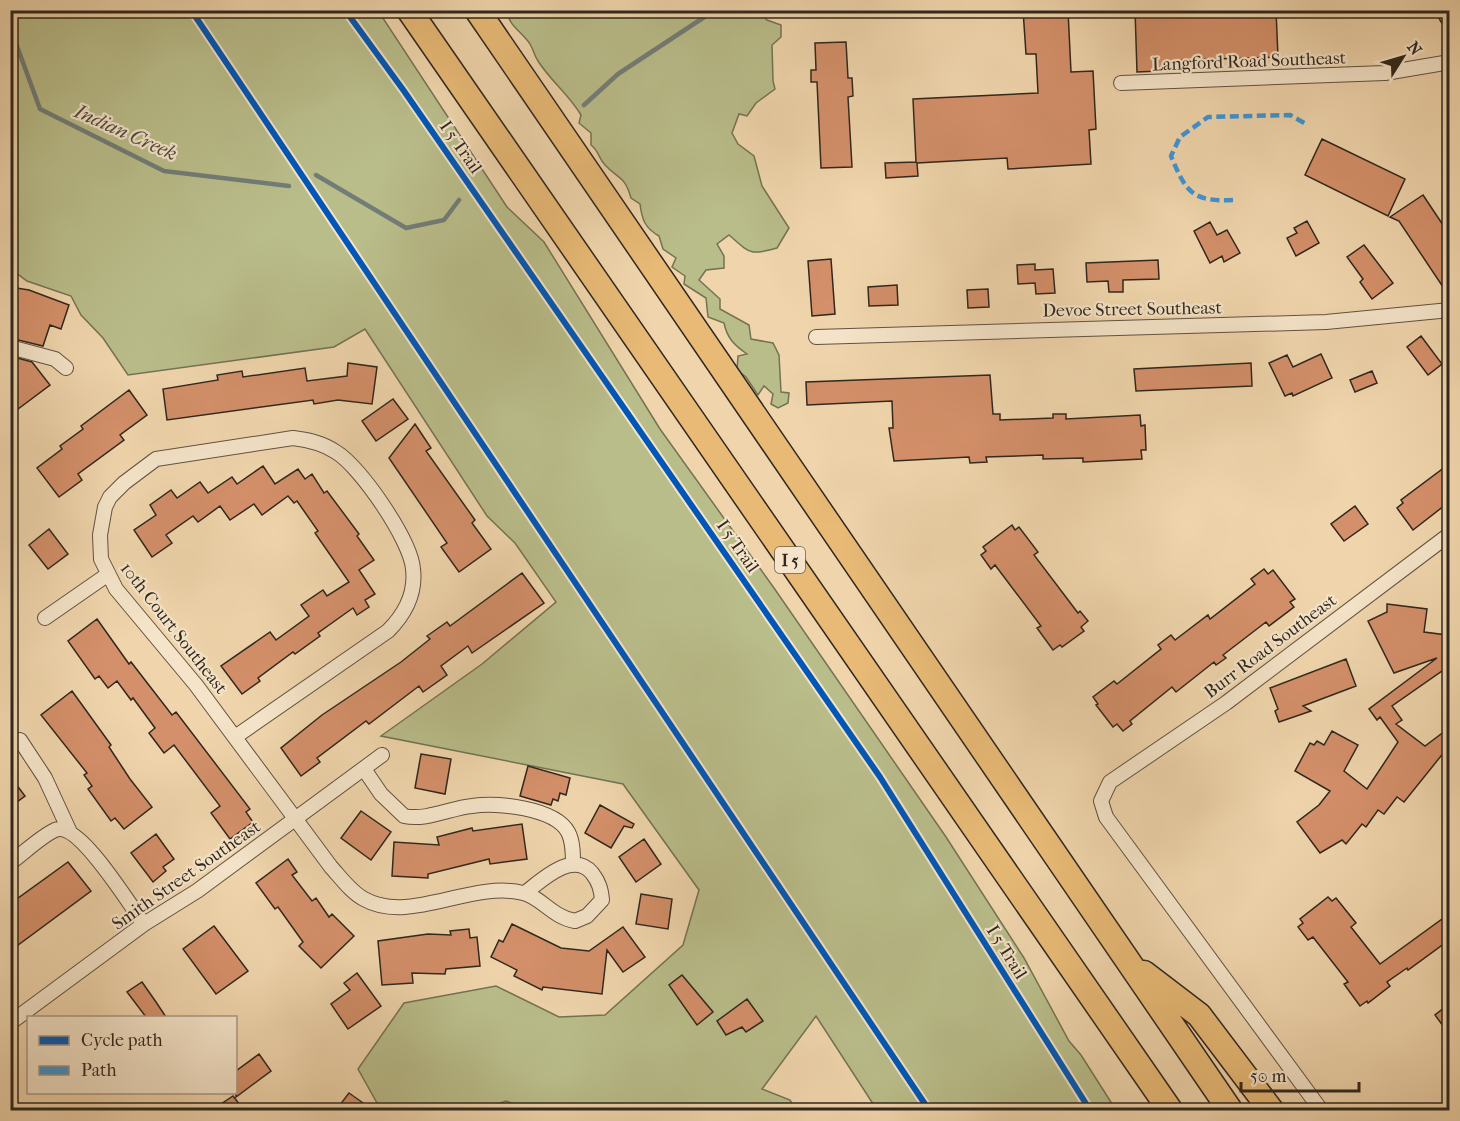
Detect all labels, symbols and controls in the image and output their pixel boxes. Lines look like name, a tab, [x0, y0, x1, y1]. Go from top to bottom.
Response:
north arrow	[1373, 27, 1433, 87]
text: N	[1403, 38, 1426, 60]
street label: Langford Road Southeast	[1152, 48, 1347, 75]
water label: Indian Creek	[70, 99, 181, 165]
street label: I 5 Trail	[435, 117, 486, 178]
street label: Devoe Street Southeast	[1042, 297, 1222, 322]
street label: I 5 Trail	[712, 516, 763, 577]
road number: I 5	[775, 547, 805, 573]
street label: 10th Court Southeast	[116, 558, 232, 699]
street label: Burr Road Southeast	[1200, 589, 1341, 703]
street label: Smith Street Southeast	[108, 816, 265, 935]
street label: I 5 Trail	[982, 921, 1031, 983]
legend	[27, 1016, 237, 1094]
text: Cycle path	[81, 1030, 162, 1051]
scale bar	[1241, 1055, 1360, 1093]
text: Path	[81, 1060, 117, 1081]
text: 50 m	[1250, 1066, 1287, 1087]

